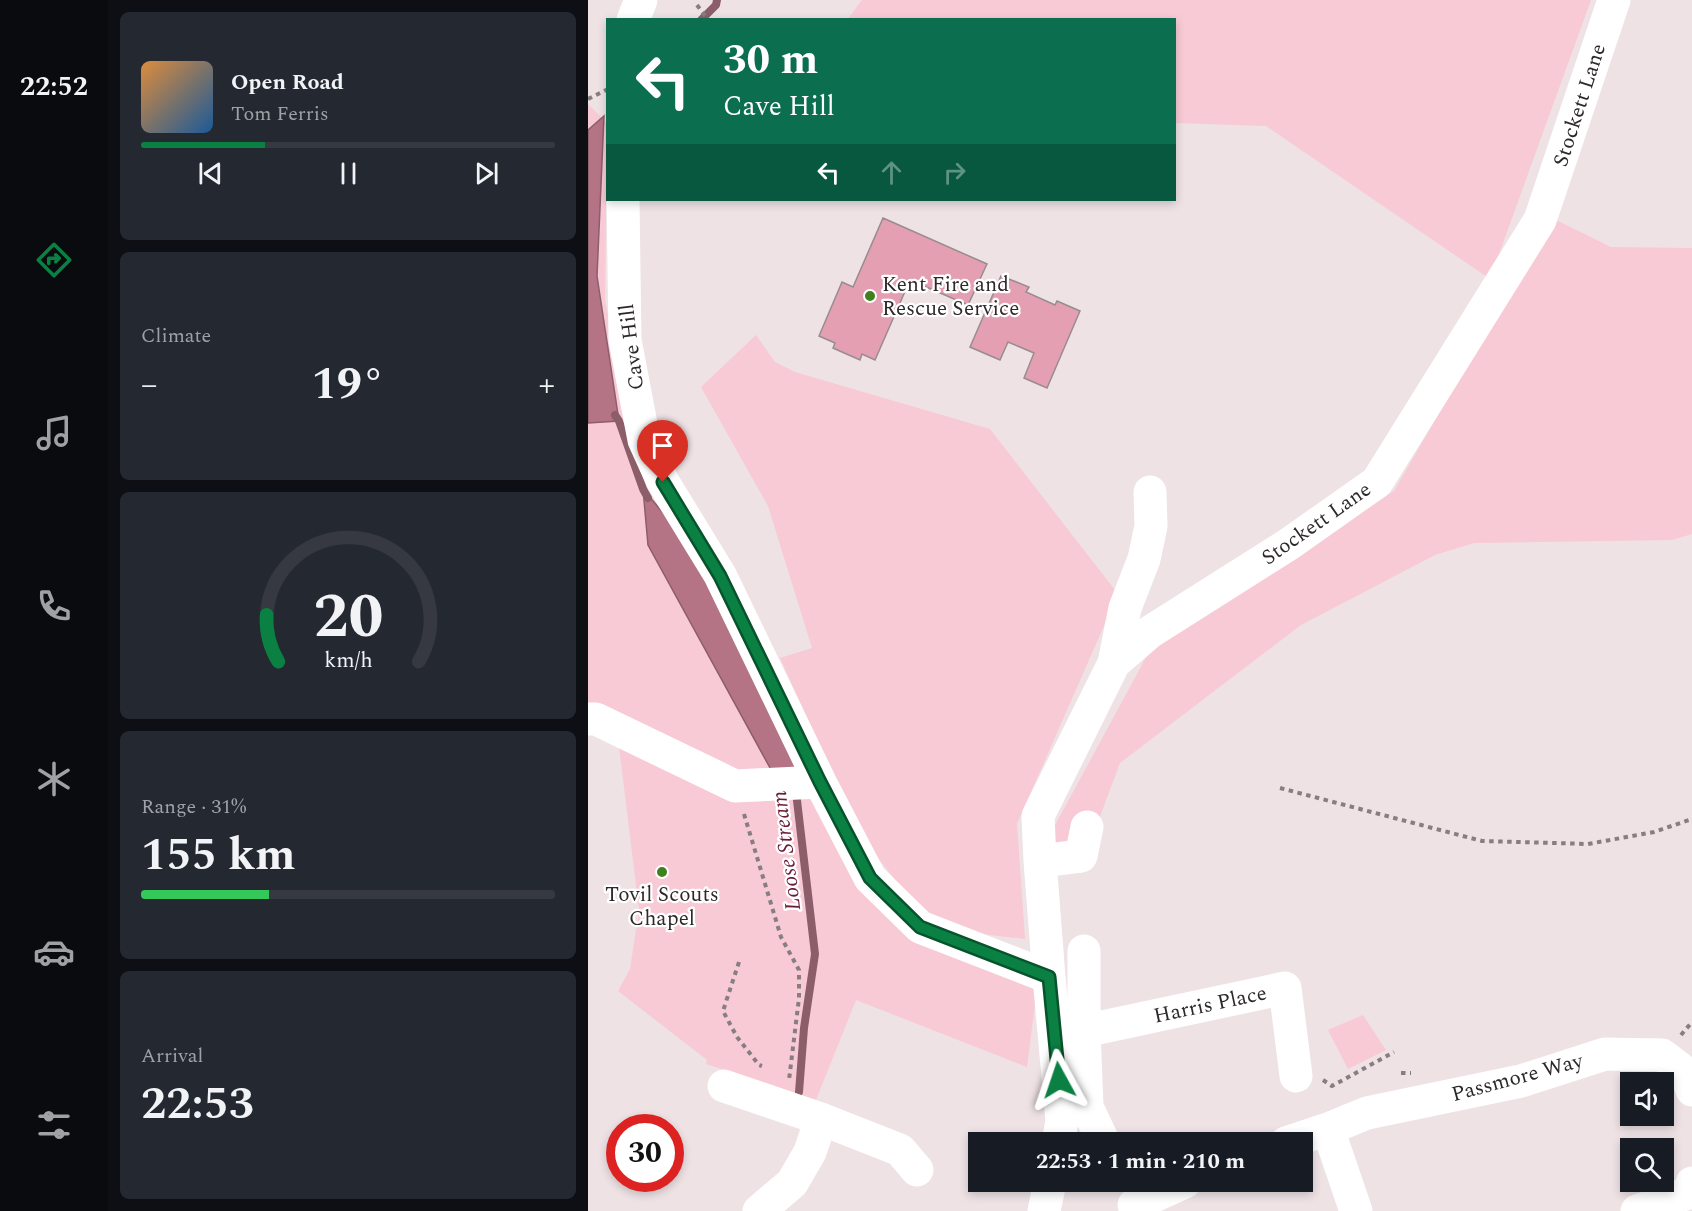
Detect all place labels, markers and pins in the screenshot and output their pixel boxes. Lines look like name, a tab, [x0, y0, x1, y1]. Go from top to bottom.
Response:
place label: Kent Fire and Rescue Service	[882, 269, 1019, 325]
marker: Kent Fire and Rescue Service	[863, 289, 877, 303]
pin	[637, 420, 688, 482]
marker: Tovil Scouts Chapel	[655, 865, 669, 879]
place label: Tovil Scouts Chapel	[605, 879, 719, 935]

